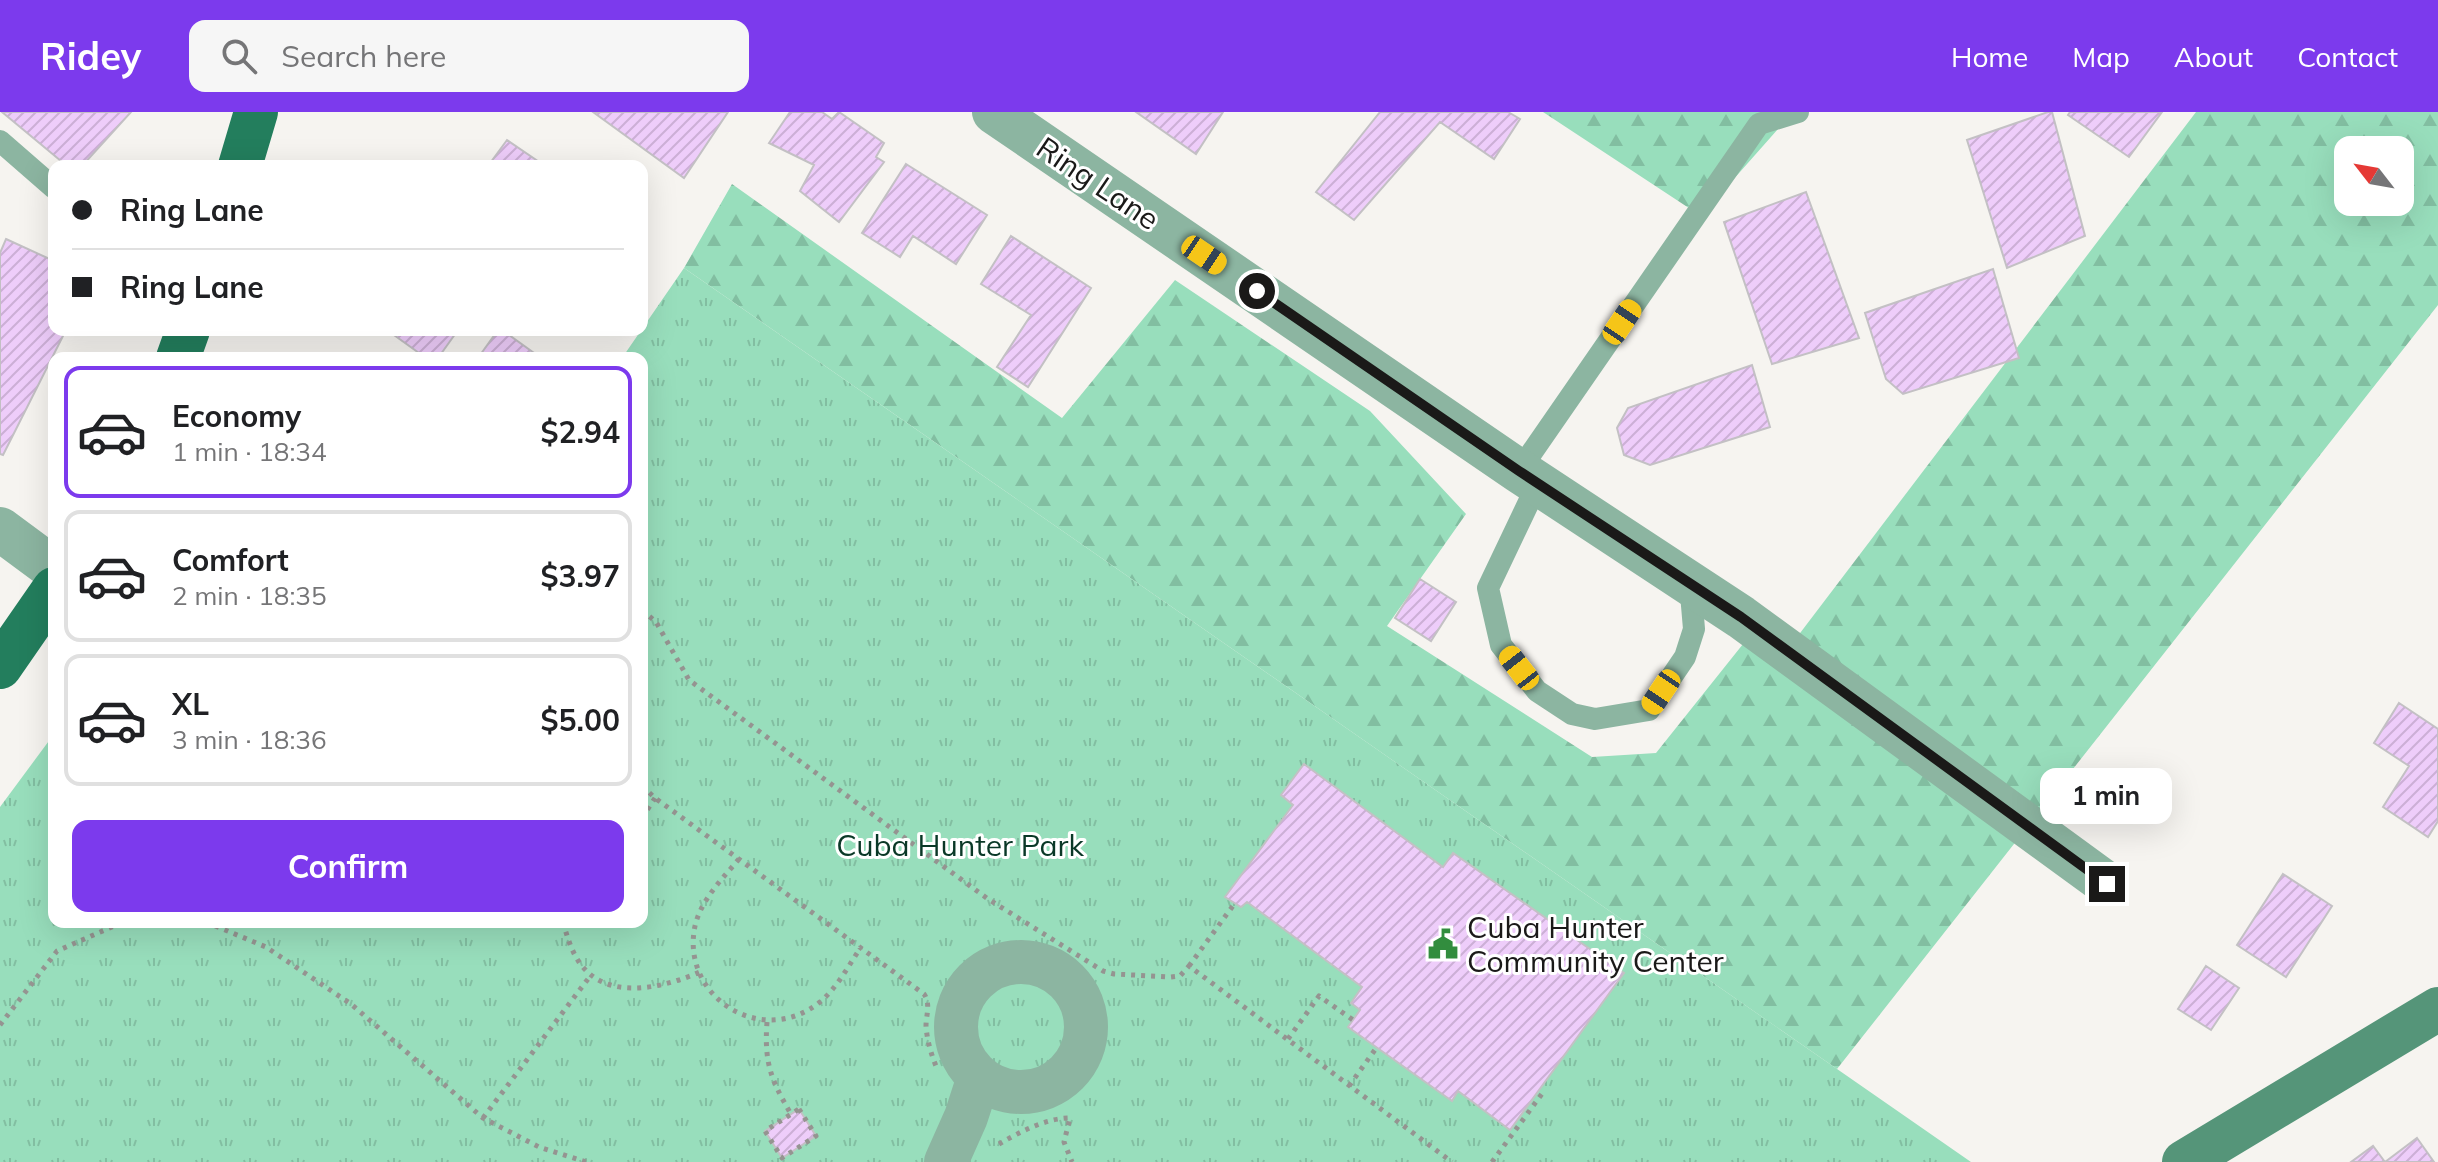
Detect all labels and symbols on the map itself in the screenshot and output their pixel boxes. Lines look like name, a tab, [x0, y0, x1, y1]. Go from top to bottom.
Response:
street label: Ring Lane	[1029, 128, 1167, 238]
north arrow	[2334, 136, 2414, 216]
car	[1177, 232, 1231, 278]
route start	[1239, 273, 1275, 309]
car	[1599, 295, 1645, 349]
car	[1495, 642, 1543, 694]
car	[1638, 665, 1684, 719]
callout: 1 min	[2041, 768, 2173, 824]
park label: Cuba Hunter Park	[836, 826, 1084, 864]
route end	[2089, 866, 2125, 902]
place label: Cuba Hunter Community Center	[1467, 908, 1724, 980]
public building icon: Cuba Hunter Community Center	[1426, 927, 1460, 961]

